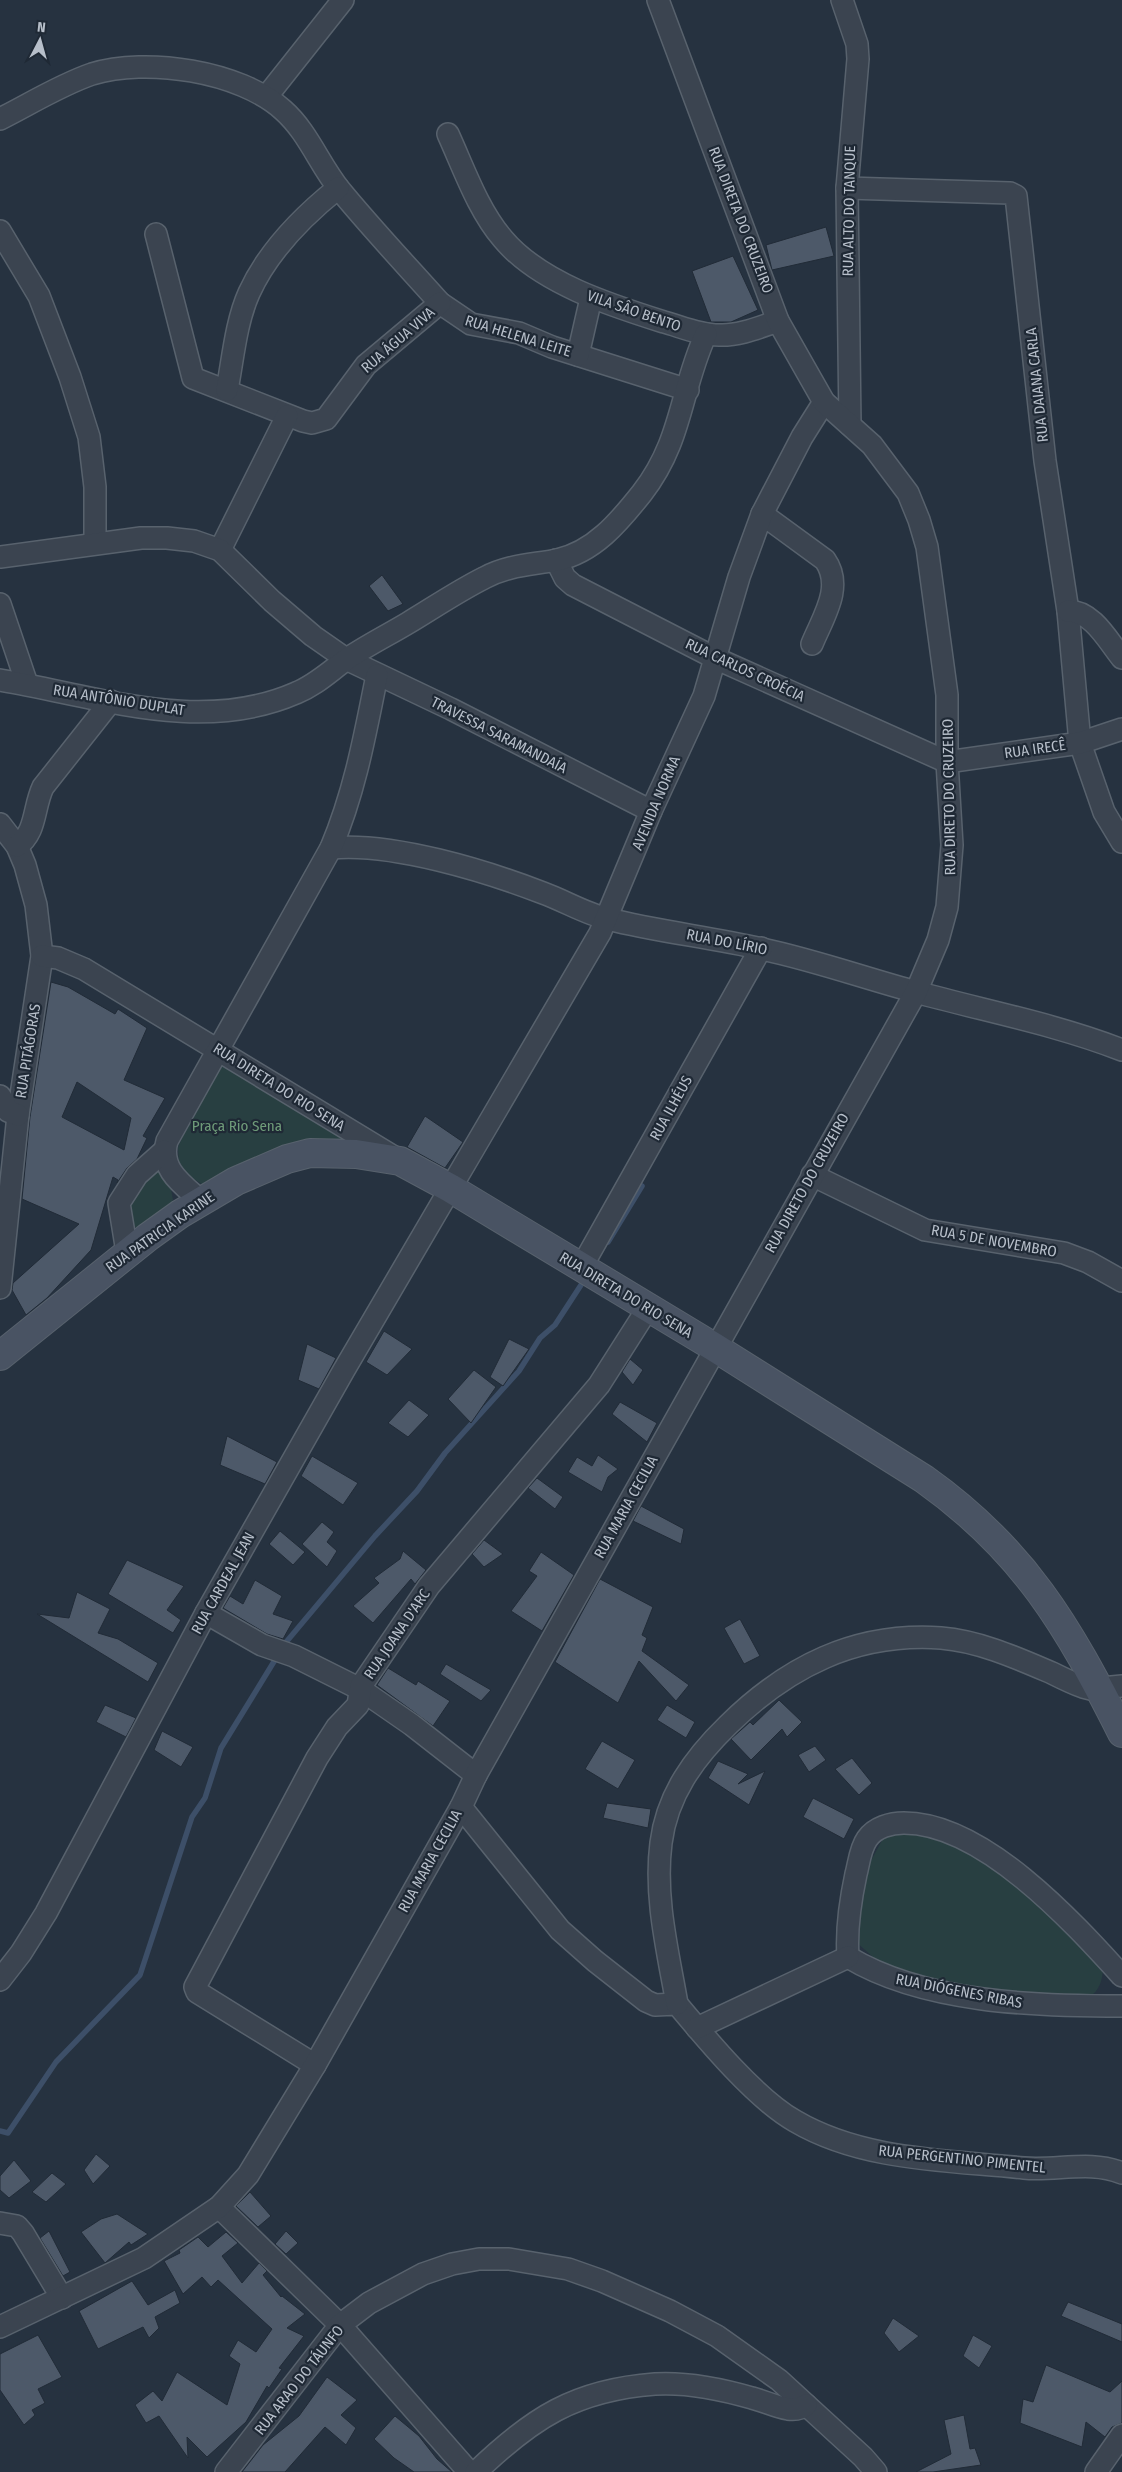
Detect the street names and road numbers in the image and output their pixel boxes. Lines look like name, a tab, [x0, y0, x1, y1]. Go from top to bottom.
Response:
street label: RUA DIRETA DO CRUZEIRO	[705, 144, 777, 296]
street label: RUA ALTO DO TANQUE	[839, 145, 859, 277]
street label: VILA SÂO BENTO	[585, 287, 683, 335]
street label: RUA ÁGUA VIVA	[358, 303, 438, 377]
street label: RUA HELENA LEITE	[463, 311, 573, 361]
street label: RUA DAIANA CARLA	[1022, 327, 1052, 443]
street label: RUA CARLOS CROÉCIA	[682, 634, 808, 706]
street label: RUA ANTÔNIO DUPLAT	[52, 681, 186, 719]
street label: TRAVESSA SARAMANDAÍA	[428, 693, 570, 777]
street label: RUA DIRETO DO CRUZEIRO	[939, 718, 959, 876]
street label: RUA IRECÊ	[1003, 736, 1067, 762]
street label: AVENIDA NORMA	[628, 753, 684, 853]
street label: RUA DO LÍRIO	[685, 925, 769, 959]
street label: RUA PITÁGORAS	[12, 1002, 44, 1100]
street label: RUA DIRETA DO RIO SENA	[210, 1039, 348, 1135]
street label: RUA ILHÉUS	[646, 1073, 696, 1143]
street label: RUA DIRETO DO CRUZEIRO	[761, 1110, 853, 1256]
street label: RUA PATRICIA KARINE	[102, 1188, 218, 1276]
street label: RUA 5 DE NOVEMBRO	[930, 1221, 1058, 1261]
street label: RUA DIRETA DO RIO SENA	[556, 1248, 696, 1342]
street label: RUA MARIA CECILIA	[590, 1452, 662, 1562]
street label: RUA CARDEAL JEAN	[188, 1529, 258, 1637]
street label: RUA JOANA D'ARC	[360, 1585, 434, 1682]
street label: RUA MARIA CECILIA	[394, 1806, 466, 1916]
street label: RUA DIÓGENES RIBAS	[894, 1970, 1024, 2012]
street label: RUA PERGENTINO PIMENTEL	[878, 2141, 1047, 2177]
street label: RUA ARAO DO TÁUNFO	[251, 2322, 347, 2438]

